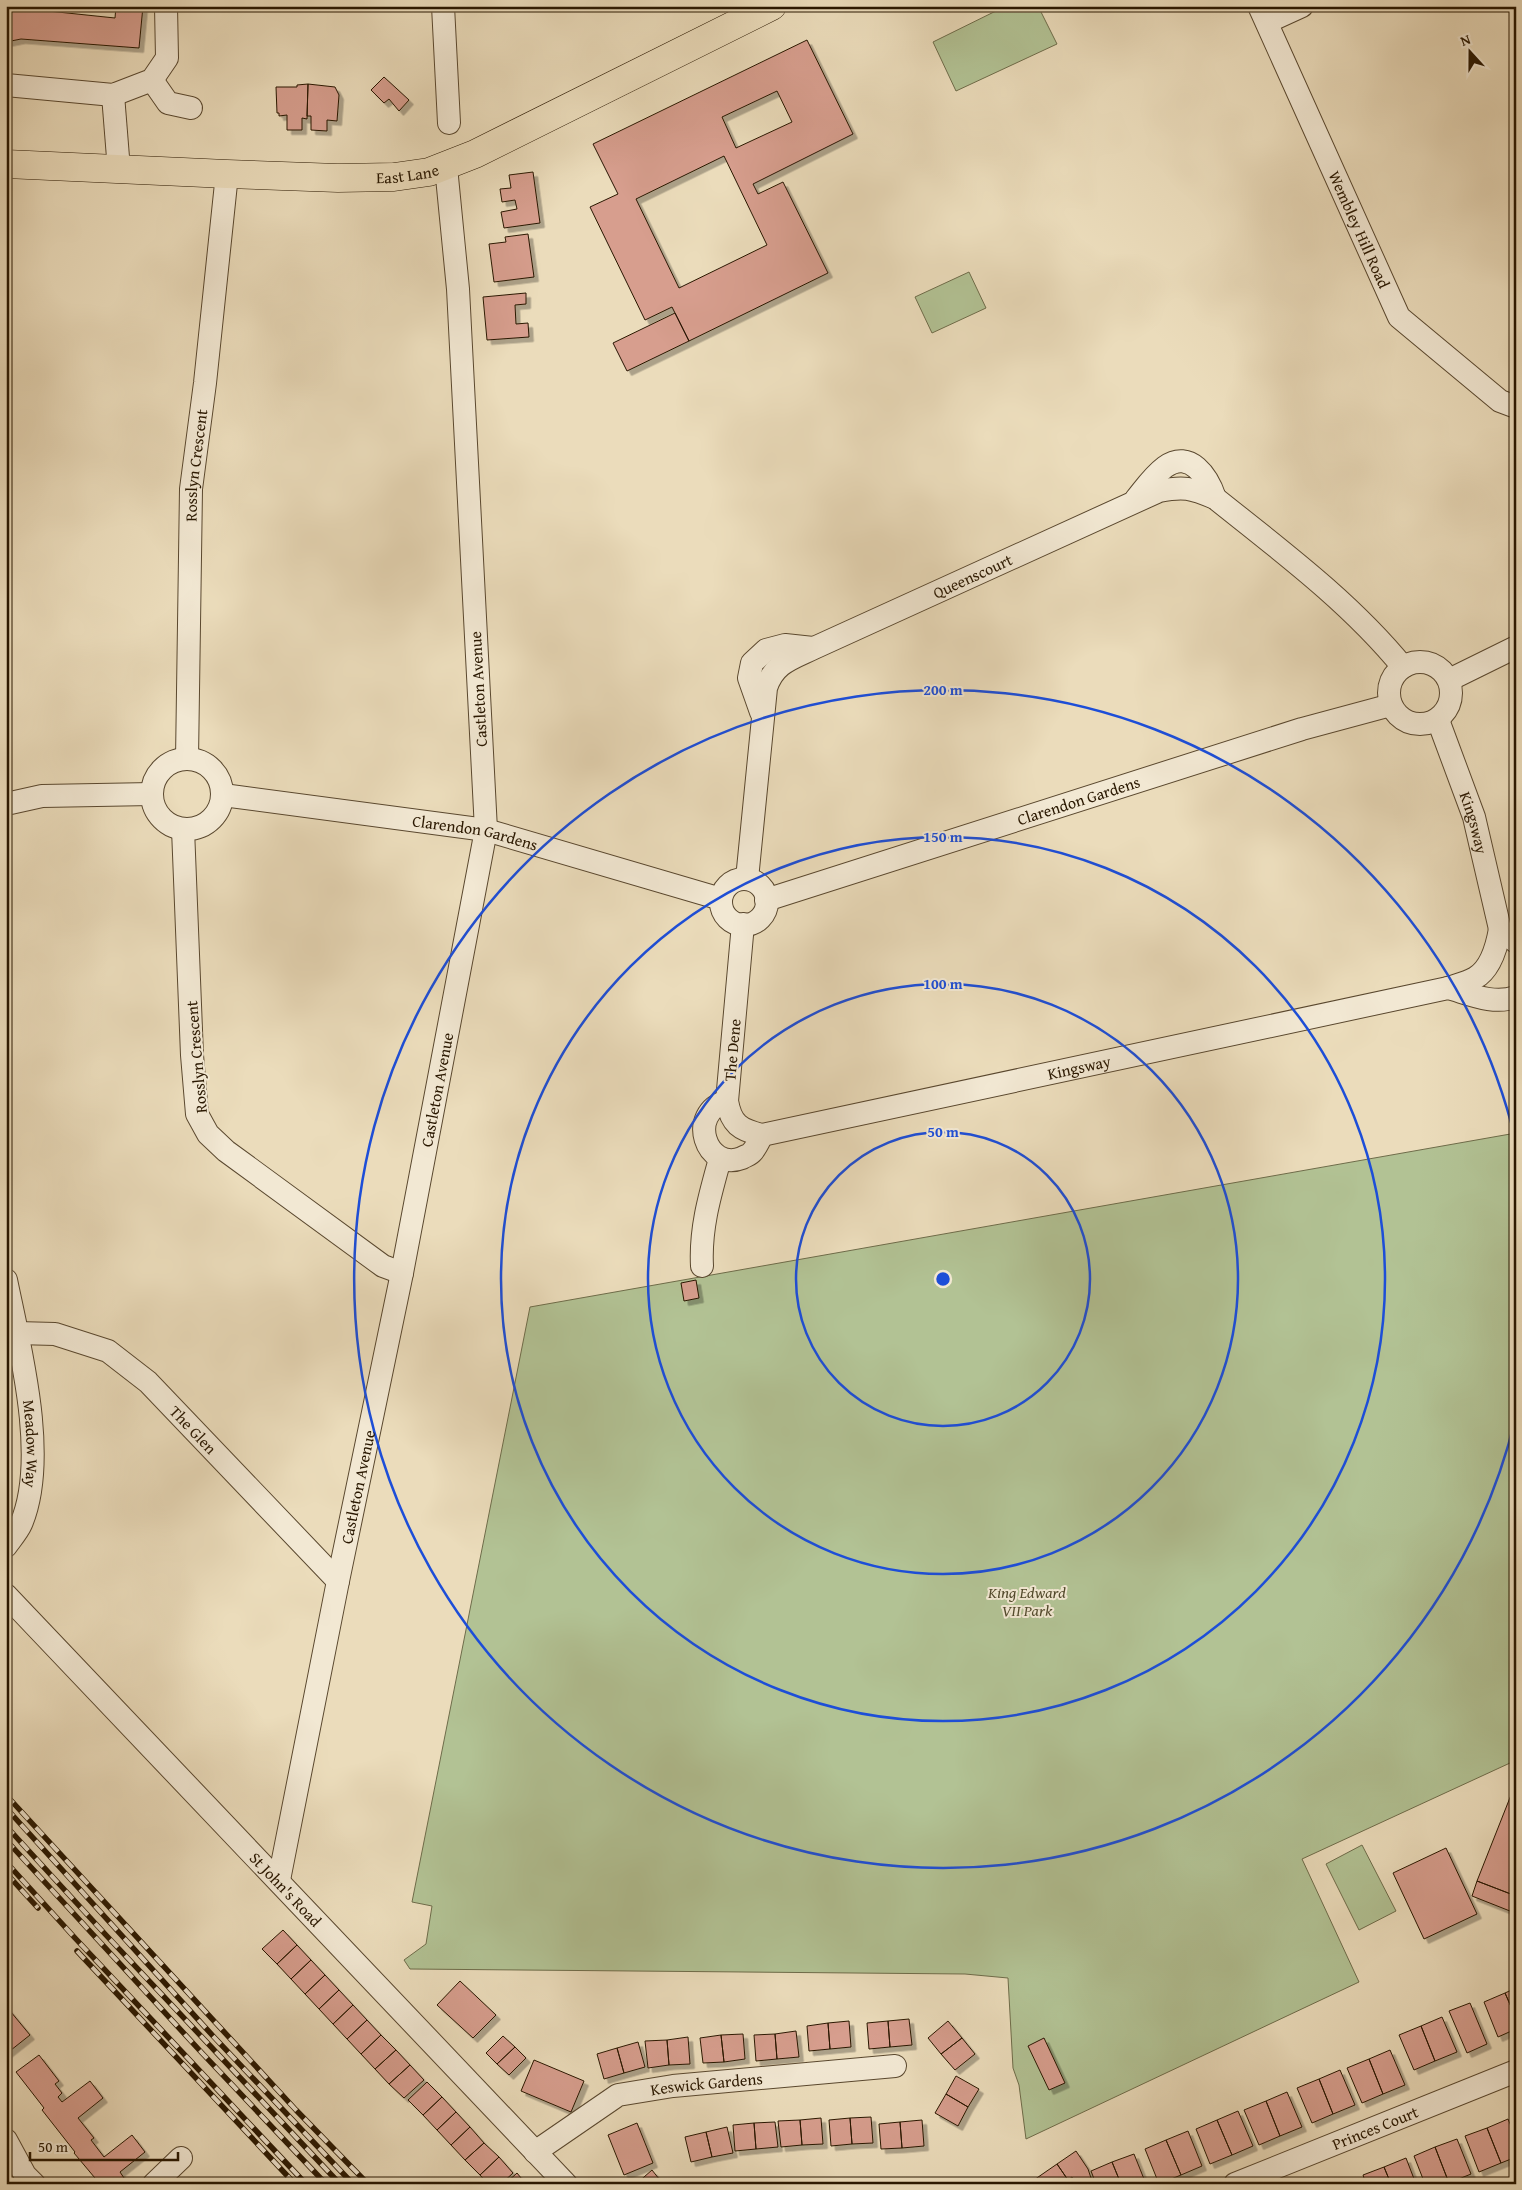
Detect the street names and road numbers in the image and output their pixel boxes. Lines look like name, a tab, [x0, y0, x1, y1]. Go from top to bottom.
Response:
street label: East Lane	[376, 157, 443, 189]
street label: Wembley Hill Road	[1323, 167, 1397, 292]
street label: Rosslyn Crescent	[179, 407, 213, 522]
street label: Queenscourt	[929, 547, 1016, 604]
street label: Castleton Avenue	[463, 631, 493, 747]
street label: Clarendon Gardens	[1014, 769, 1143, 831]
street label: Kingsway	[1454, 788, 1494, 856]
street label: Clarendon Gardens	[411, 808, 541, 857]
street label: Rosslyn Crescent	[179, 999, 213, 1114]
street label: The Dene	[717, 1018, 747, 1082]
street label: Castleton Avenue	[414, 1030, 459, 1149]
street label: Kingsway	[1045, 1049, 1113, 1086]
street label: Meadow Way	[17, 1398, 45, 1489]
street label: The Glen	[164, 1400, 223, 1459]
street label: Castleton Avenue	[334, 1428, 381, 1546]
street label: St John's Road	[244, 1846, 328, 1933]
street label: Keswick Gardens	[649, 2066, 764, 2102]
street label: Princes Court	[1328, 2099, 1422, 2156]

